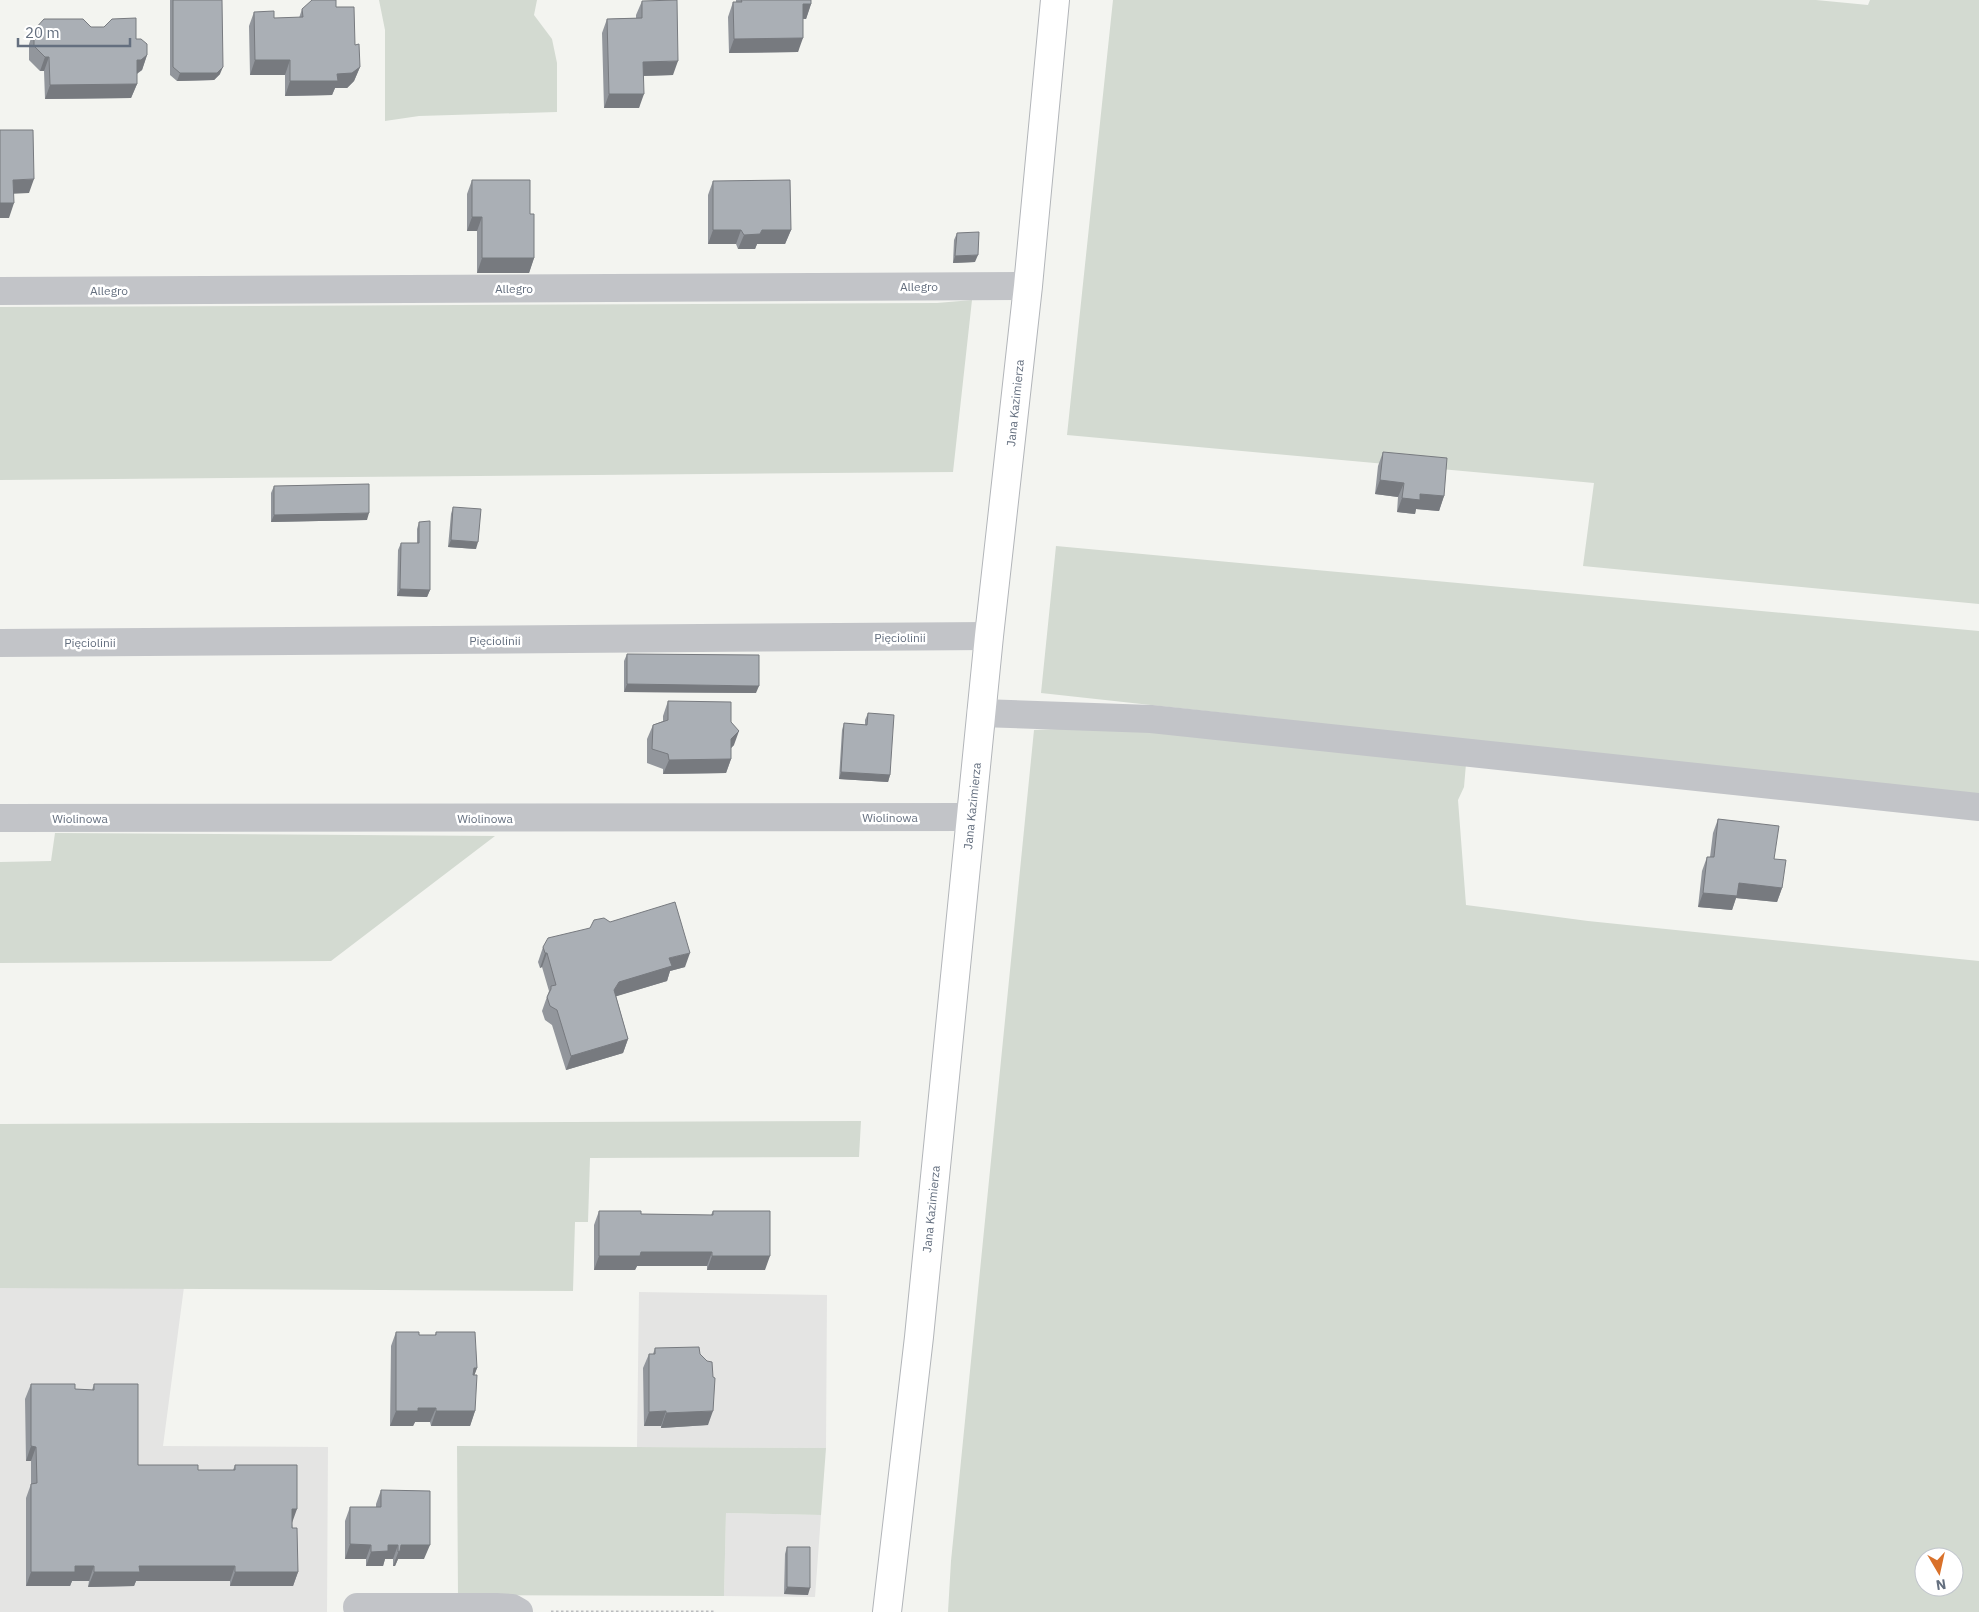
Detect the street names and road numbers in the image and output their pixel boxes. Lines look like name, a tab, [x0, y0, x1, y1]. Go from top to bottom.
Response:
street label: Allegro	[900, 279, 938, 294]
street label: Allegro	[495, 281, 533, 296]
street label: Allegro	[90, 283, 128, 298]
street label: Jana Kazimierza	[1003, 358, 1027, 447]
street label: Pięciolinii	[874, 630, 926, 645]
street label: Pięciolinii	[469, 633, 521, 648]
street label: Pięciolinii	[64, 635, 116, 650]
street label: Jana Kazimierza	[960, 761, 984, 850]
street label: Wiolinowa	[862, 810, 918, 825]
street label: Wiolinowa	[52, 811, 108, 826]
street label: Wiolinowa	[457, 811, 513, 826]
street label: Jana Kazimierza	[919, 1164, 943, 1253]

